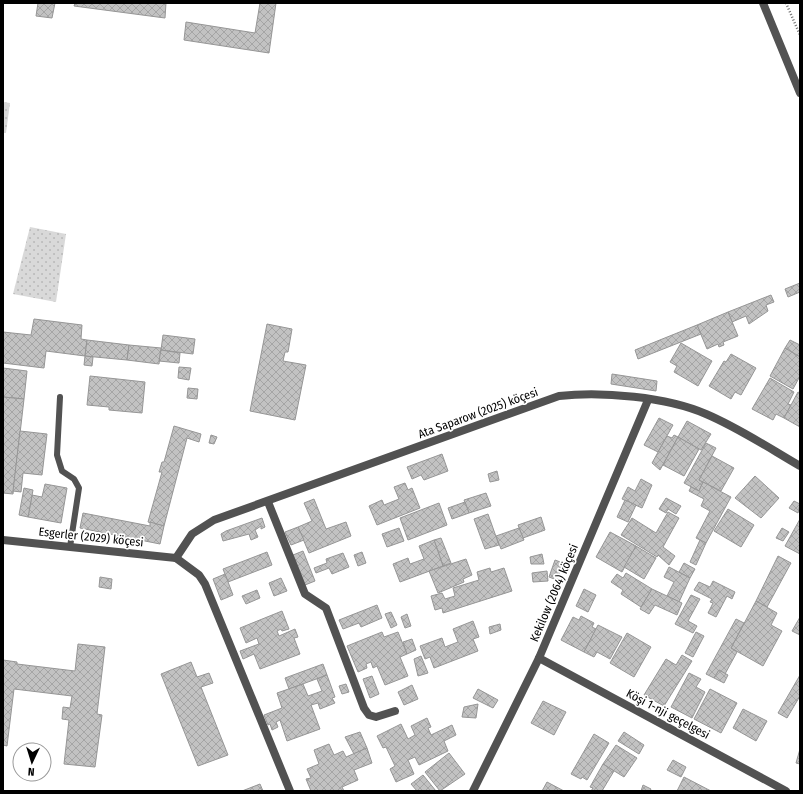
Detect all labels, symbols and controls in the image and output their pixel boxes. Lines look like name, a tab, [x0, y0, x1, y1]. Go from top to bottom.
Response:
street label: Ata Saparow (2025) köçesi	[416, 385, 540, 441]
street label: Esgerler (2029) köçesi	[38, 525, 144, 549]
street label: Kekilow (2064) köçesi	[527, 542, 581, 644]
street label: Köşi 1-nji geçelgesi	[624, 686, 712, 742]
north arrow	[12, 742, 52, 782]
text: N	[28, 765, 35, 778]

